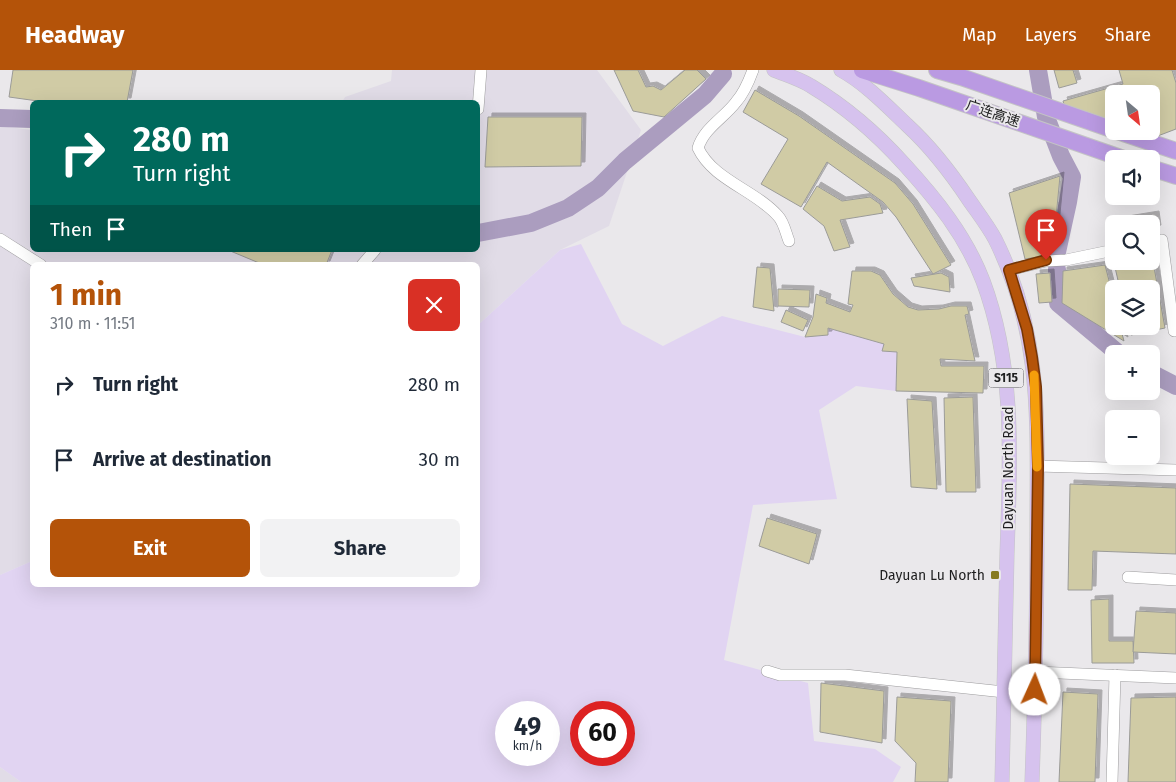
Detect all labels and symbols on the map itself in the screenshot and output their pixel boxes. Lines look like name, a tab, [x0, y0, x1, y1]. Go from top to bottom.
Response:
north arrow	[1105, 85, 1160, 140]
street label: 广连高速	[964, 96, 1022, 131]
pin	[1025, 209, 1067, 260]
road number: S115	[988, 368, 1024, 388]
street label: Dayuan North Road	[1000, 406, 1017, 530]
place label: Dayuan Lu North	[879, 567, 985, 584]
marker: Dayuan Lu North	[989, 569, 1001, 581]
position arrow	[1008, 663, 1060, 715]
speed limit sign: 60	[570, 701, 635, 766]

